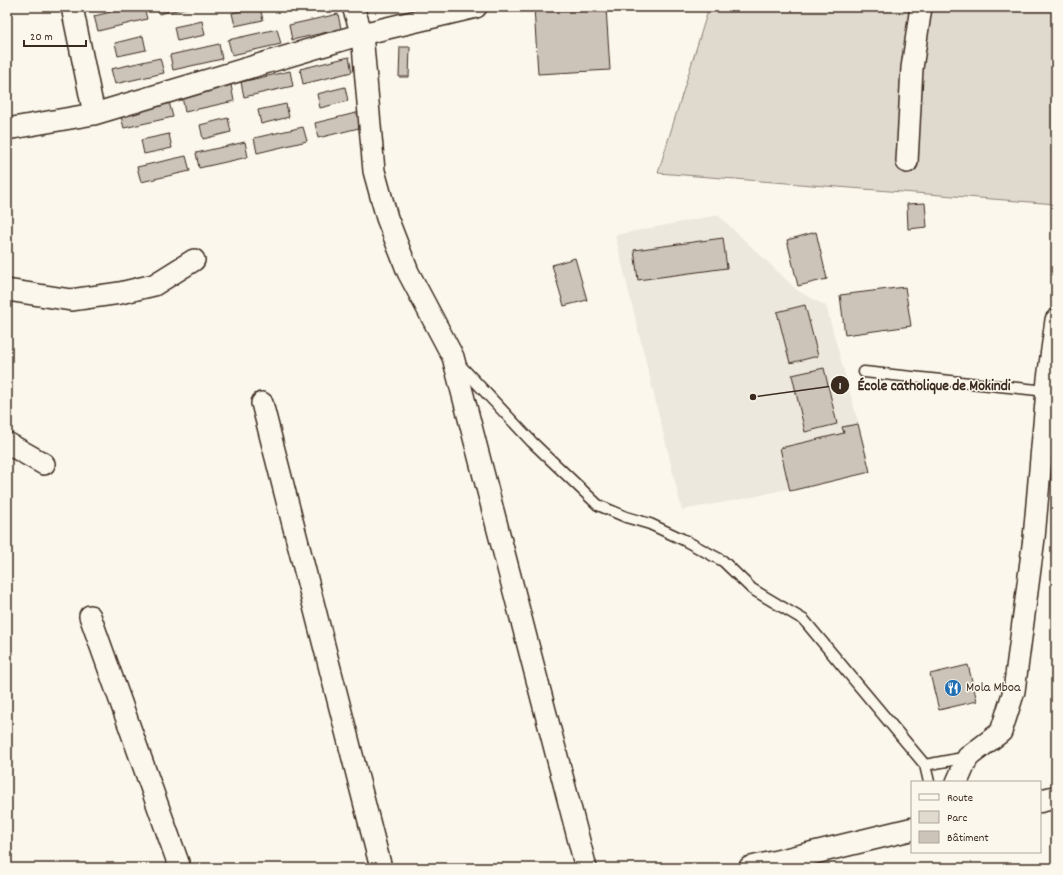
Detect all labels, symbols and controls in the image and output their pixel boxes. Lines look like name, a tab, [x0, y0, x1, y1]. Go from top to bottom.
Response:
scale bar	[24, 22, 86, 48]
text: 20 m	[30, 29, 53, 46]
callout: École catholique de Mokindi	[830, 371, 1019, 398]
text: École catholique de Mokindi	[858, 376, 1011, 398]
text: 1	[839, 378, 842, 395]
restaurant icon: Mola Mboa	[943, 678, 963, 698]
place label: Mola Mboa	[966, 678, 1021, 698]
legend	[911, 781, 1041, 853]
text: Route	[947, 790, 973, 807]
text: Parc	[947, 810, 968, 827]
text: Bâtiment	[947, 830, 989, 847]

